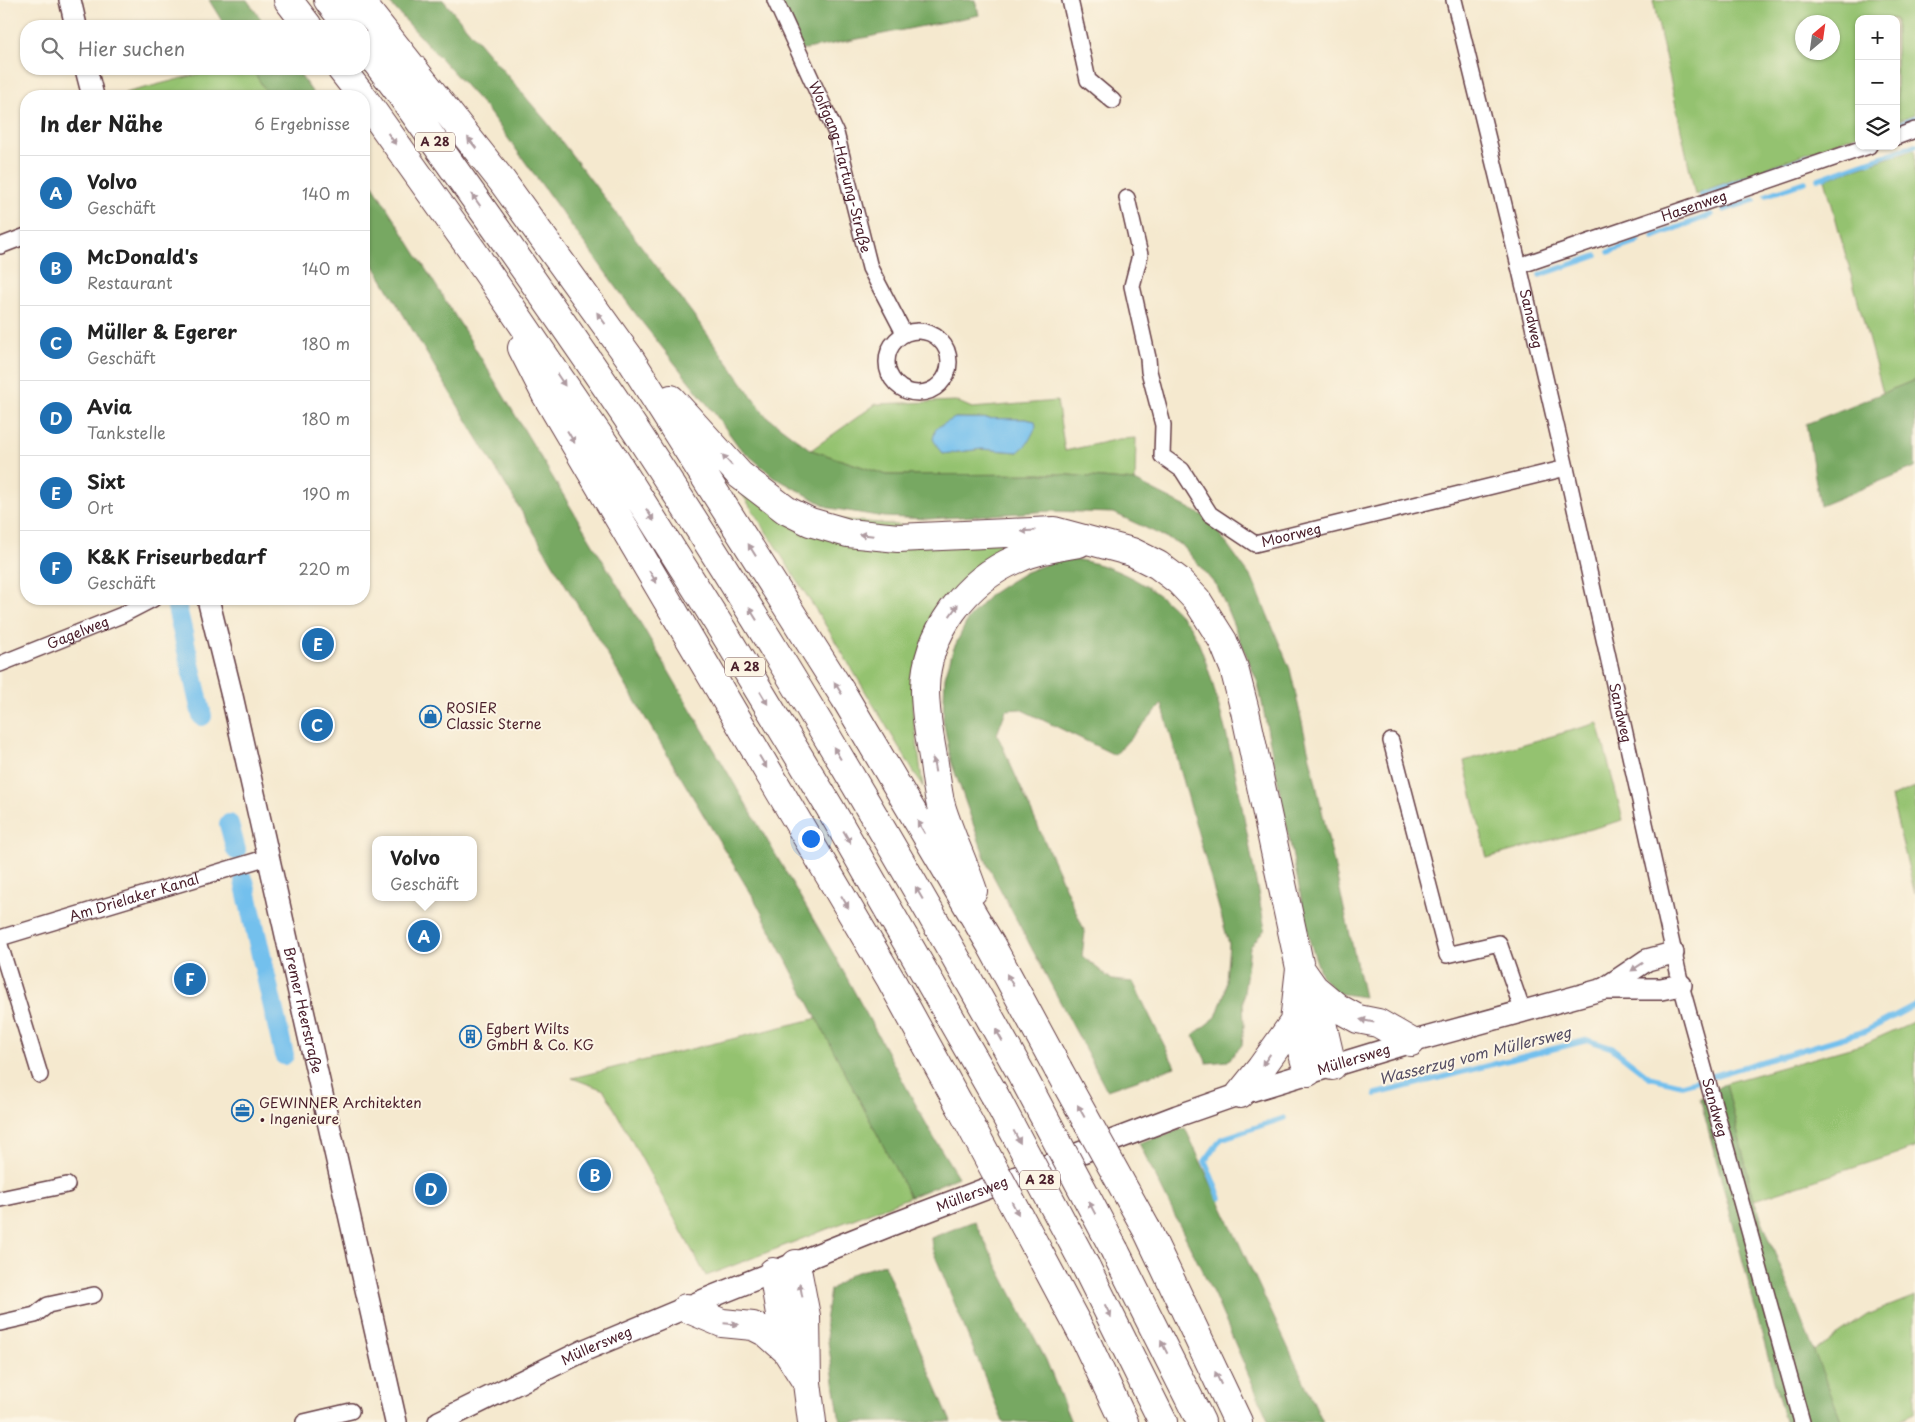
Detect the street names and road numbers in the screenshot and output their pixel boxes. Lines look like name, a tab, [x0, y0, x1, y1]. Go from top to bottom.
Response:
street label: Wolfgang-Hartung-Straße	[804, 78, 877, 255]
road number: A 28	[415, 132, 455, 152]
street label: Hasenweg	[1658, 185, 1730, 227]
street label: Sandweg	[1515, 287, 1549, 351]
street label: Moorweg	[1259, 517, 1323, 552]
street label: Gagelweg	[44, 610, 112, 654]
road number: A 28	[725, 658, 765, 676]
street label: Sandweg	[1604, 681, 1638, 745]
street label: Am Drielaker Kanal	[66, 867, 201, 927]
street label: Bremer Heerstraße	[279, 945, 328, 1075]
street label: Müllersweg	[1314, 1038, 1393, 1080]
street label: Sandweg	[1697, 1075, 1734, 1139]
street label: Müllersweg	[933, 1170, 1011, 1217]
road number: A 28	[1020, 1170, 1060, 1190]
street label: Müllersweg	[557, 1320, 635, 1370]

